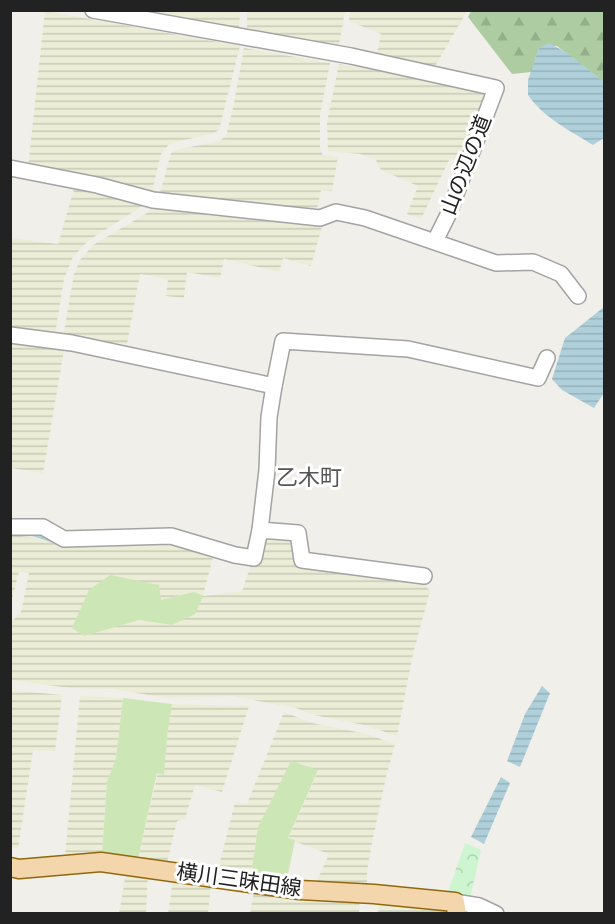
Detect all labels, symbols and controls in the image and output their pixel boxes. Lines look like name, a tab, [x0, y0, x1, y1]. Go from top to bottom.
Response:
street label: 山の辺の道	[436, 112, 496, 218]
district label: 乙木町	[276, 465, 342, 490]
street label: 横川三昧田線	[175, 859, 303, 901]

